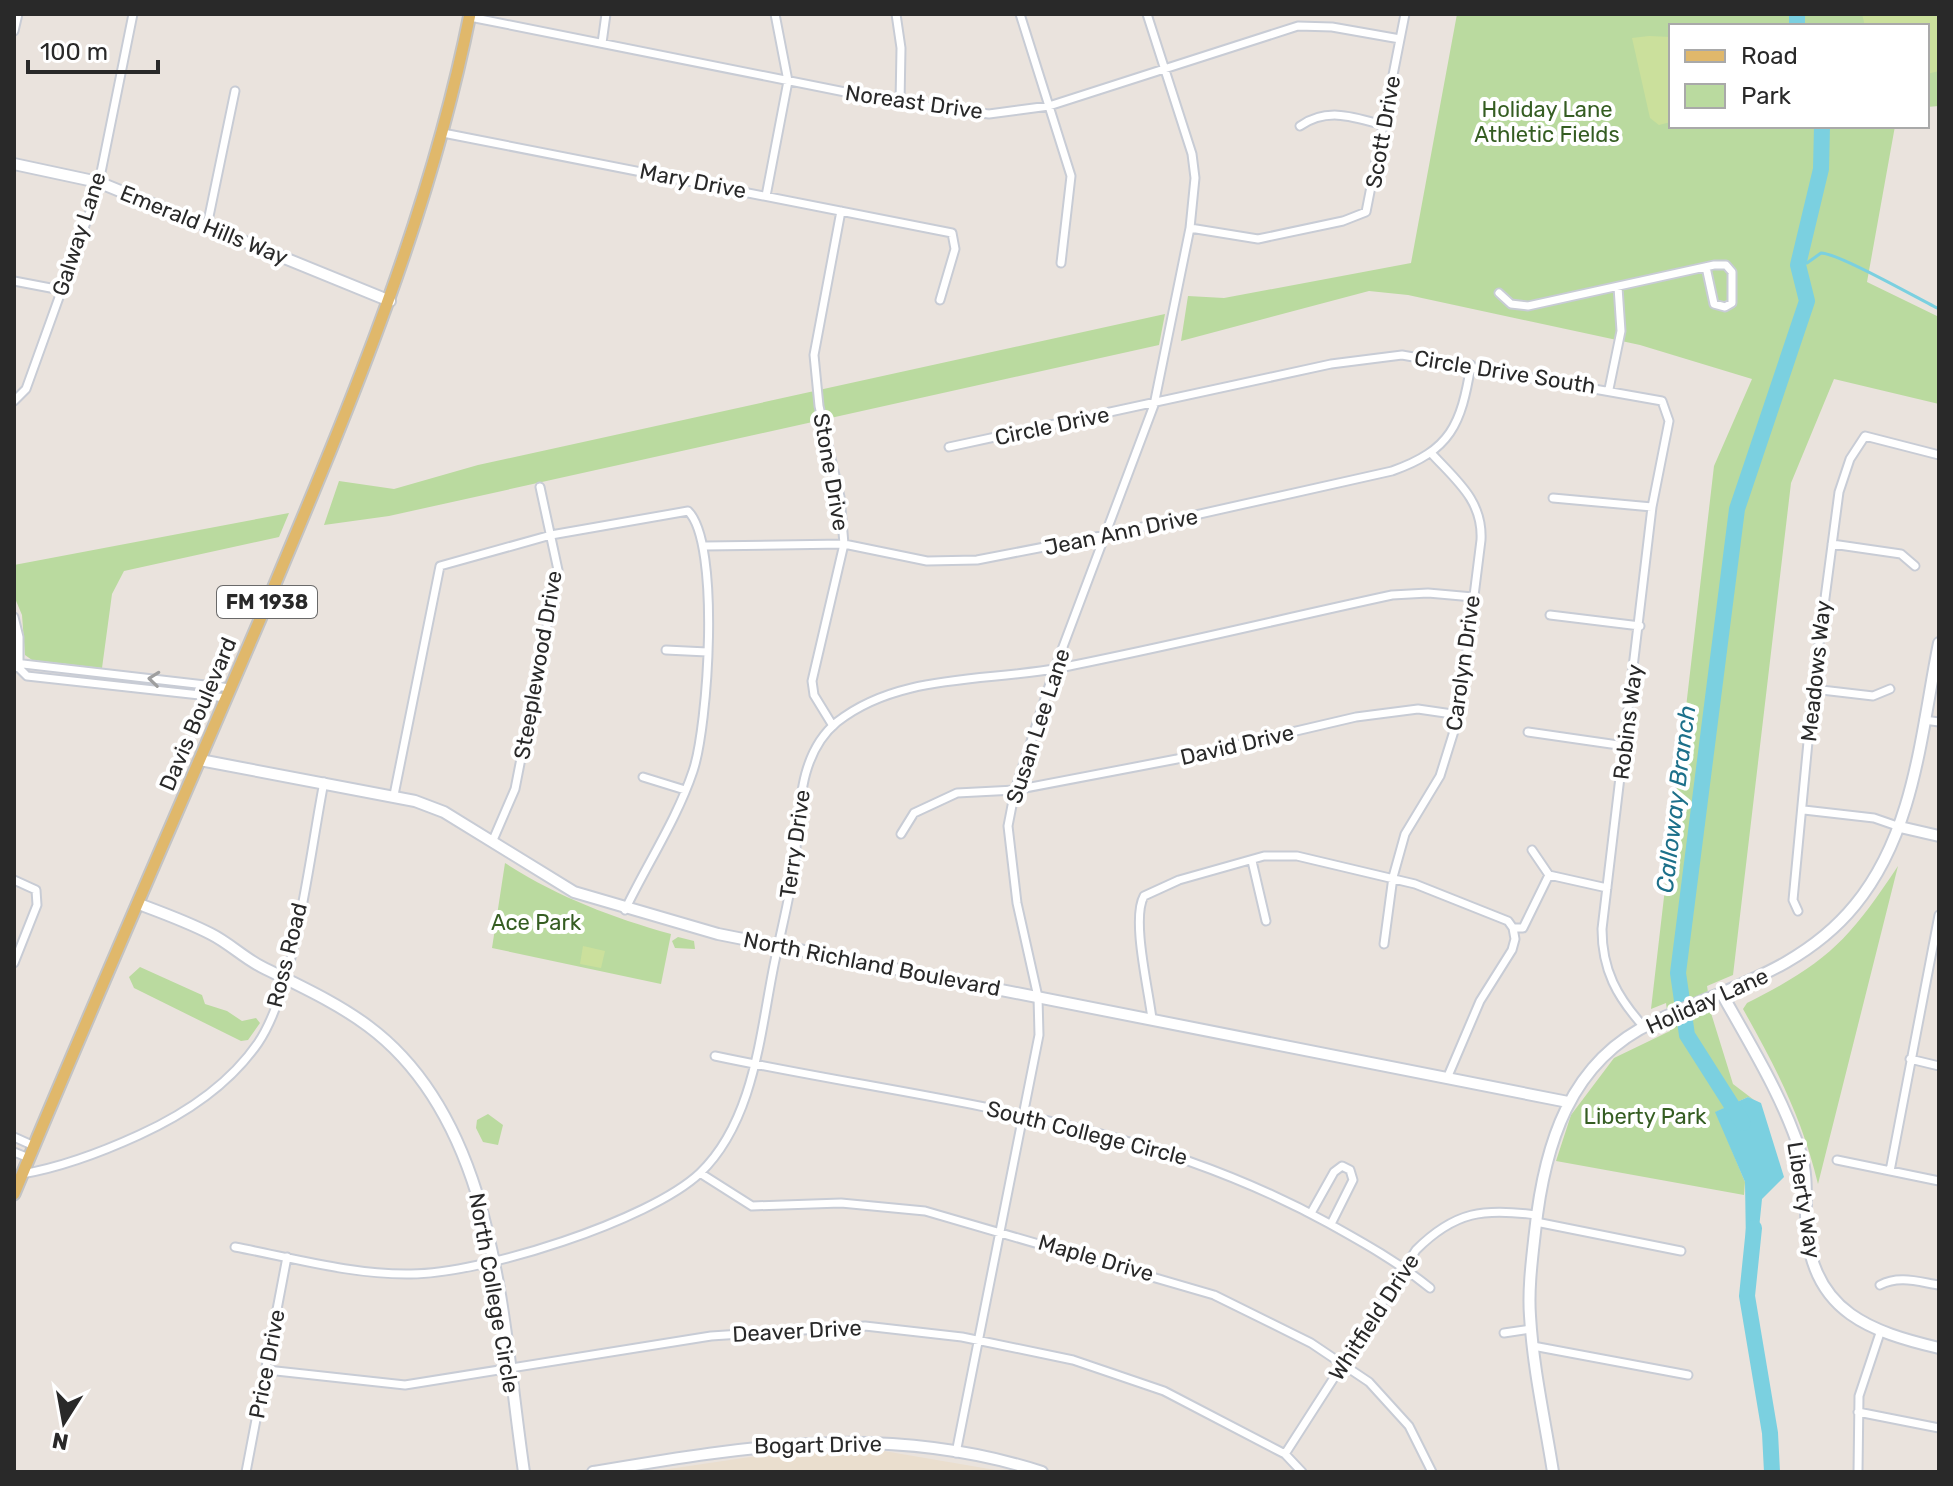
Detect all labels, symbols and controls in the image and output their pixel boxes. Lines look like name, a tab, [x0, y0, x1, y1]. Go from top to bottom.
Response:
scale bar	[28, 24, 158, 74]
legend	[1669, 24, 1929, 128]
text: 100 m	[40, 38, 108, 66]
text: Road	[1741, 42, 1798, 70]
street label: Scott Drive	[1360, 74, 1406, 190]
street label: Noreast Drive	[843, 79, 985, 125]
text: Park	[1741, 82, 1792, 110]
park label: Holiday Lane Athletic Fields	[1474, 96, 1620, 148]
street label: Mary Drive	[637, 157, 749, 205]
street label: Galway Lane	[46, 169, 112, 299]
street label: Emerald Hills Way	[116, 179, 292, 271]
street label: Circle Drive South	[1412, 344, 1598, 400]
street label: Circle Drive	[992, 401, 1112, 451]
street label: Stone Drive	[807, 411, 855, 533]
street label: Jean Ann Drive	[1042, 503, 1200, 561]
street label: Steeplewood Drive	[508, 568, 568, 762]
road number: FM 1938	[217, 586, 317, 618]
street label: Carolyn Drive	[1440, 593, 1486, 733]
street label: Meadows Way	[1795, 599, 1837, 743]
street label: Davis Boulevard	[154, 633, 242, 795]
street label: Susan Lee Lane	[1000, 645, 1076, 807]
street label: Robins Way	[1608, 663, 1648, 781]
one-way arrow	[147, 670, 160, 687]
water label: Calloway Branch	[1651, 704, 1701, 894]
street label: David Drive	[1177, 719, 1297, 771]
street label: Terry Drive	[774, 788, 816, 900]
street label: Ross Road	[261, 900, 313, 1010]
park label: Ace Park	[491, 909, 582, 936]
street label: North Richland Boulevard	[741, 926, 1003, 1002]
street label: Holiday Lane	[1642, 962, 1772, 1040]
street label: South College Circle	[984, 1095, 1190, 1171]
park label: Liberty Park	[1584, 1103, 1707, 1130]
street label: Liberty Way	[1781, 1140, 1827, 1260]
street label: North College Circle	[463, 1191, 525, 1395]
street label: Maple Drive	[1035, 1229, 1157, 1287]
street label: Whitfield Drive	[1323, 1248, 1425, 1386]
street label: Price Drive	[243, 1307, 291, 1421]
street label: Deaver Drive	[732, 1314, 862, 1348]
north arrow	[24, 1382, 104, 1462]
text: N	[50, 1426, 71, 1456]
street label: Bogart Drive	[754, 1430, 882, 1460]

